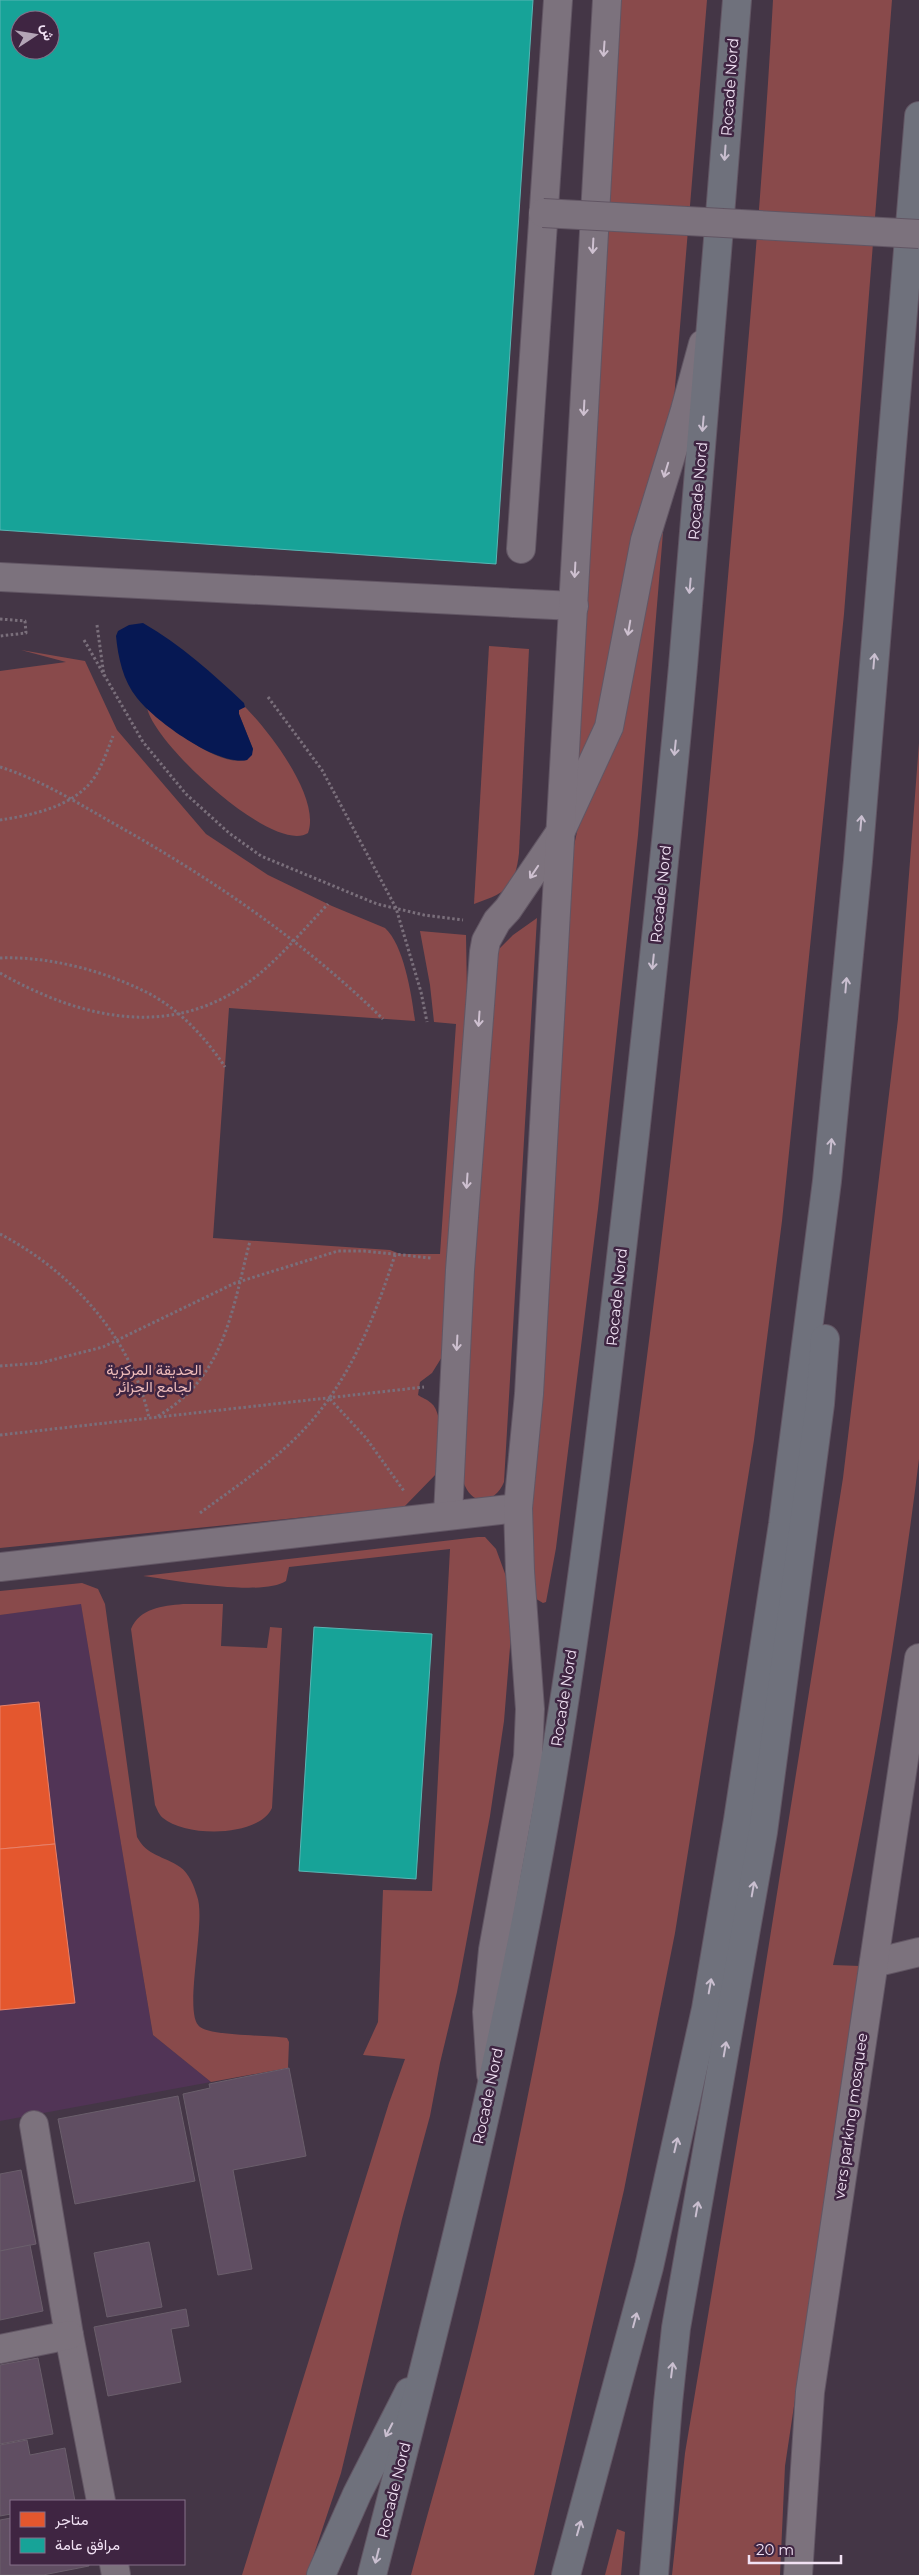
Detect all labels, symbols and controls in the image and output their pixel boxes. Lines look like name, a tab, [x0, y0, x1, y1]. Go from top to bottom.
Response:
north arrow	[10, 10, 60, 60]
text: ش	[37, 22, 58, 43]
street label: Rocade Nord	[717, 37, 742, 137]
one-way arrow	[599, 40, 609, 56]
one-way arrow	[720, 145, 729, 161]
one-way arrow	[588, 238, 597, 254]
one-way arrow	[580, 400, 589, 416]
one-way arrow	[698, 416, 708, 432]
street label: Rocade Nord	[684, 441, 711, 541]
one-way arrow	[661, 462, 671, 478]
one-way arrow	[571, 562, 580, 578]
one-way arrow	[685, 578, 695, 594]
one-way arrow	[623, 620, 633, 636]
one-way arrow	[870, 653, 879, 669]
one-way arrow	[671, 740, 680, 756]
one-way arrow	[856, 815, 866, 831]
street label: Rocade Nord	[646, 844, 675, 944]
one-way arrow	[529, 864, 539, 878]
one-way arrow	[649, 954, 658, 970]
one-way arrow	[841, 977, 851, 993]
one-way arrow	[474, 1010, 483, 1026]
one-way arrow	[826, 1139, 835, 1155]
one-way arrow	[462, 1172, 472, 1188]
street label: Rocade Nord	[602, 1247, 631, 1347]
one-way arrow	[452, 1334, 461, 1350]
park label: الحديقة المركزية لجامع الجزائر	[106, 1360, 202, 1398]
street label: Rocade Nord	[546, 1648, 581, 1748]
one-way arrow	[749, 1881, 759, 1897]
one-way arrow	[706, 1979, 716, 1995]
street label: vers parking mosquee	[829, 2032, 872, 2200]
one-way arrow	[720, 2041, 730, 2057]
street label: Rocade Nord	[468, 2046, 507, 2146]
one-way arrow	[672, 2138, 681, 2154]
one-way arrow	[692, 2201, 702, 2217]
one-way arrow	[630, 2313, 640, 2329]
one-way arrow	[667, 2362, 677, 2378]
one-way arrow	[384, 2422, 393, 2437]
street label: Rocade Nord	[372, 2440, 415, 2540]
legend	[10, 2500, 185, 2565]
text: متاجر	[54, 2510, 89, 2529]
one-way arrow	[575, 2521, 585, 2537]
scale bar	[749, 2532, 842, 2564]
text: مرافق عامة	[55, 2535, 120, 2555]
text: 20 m	[756, 2540, 794, 2559]
one-way arrow	[372, 2547, 381, 2563]

